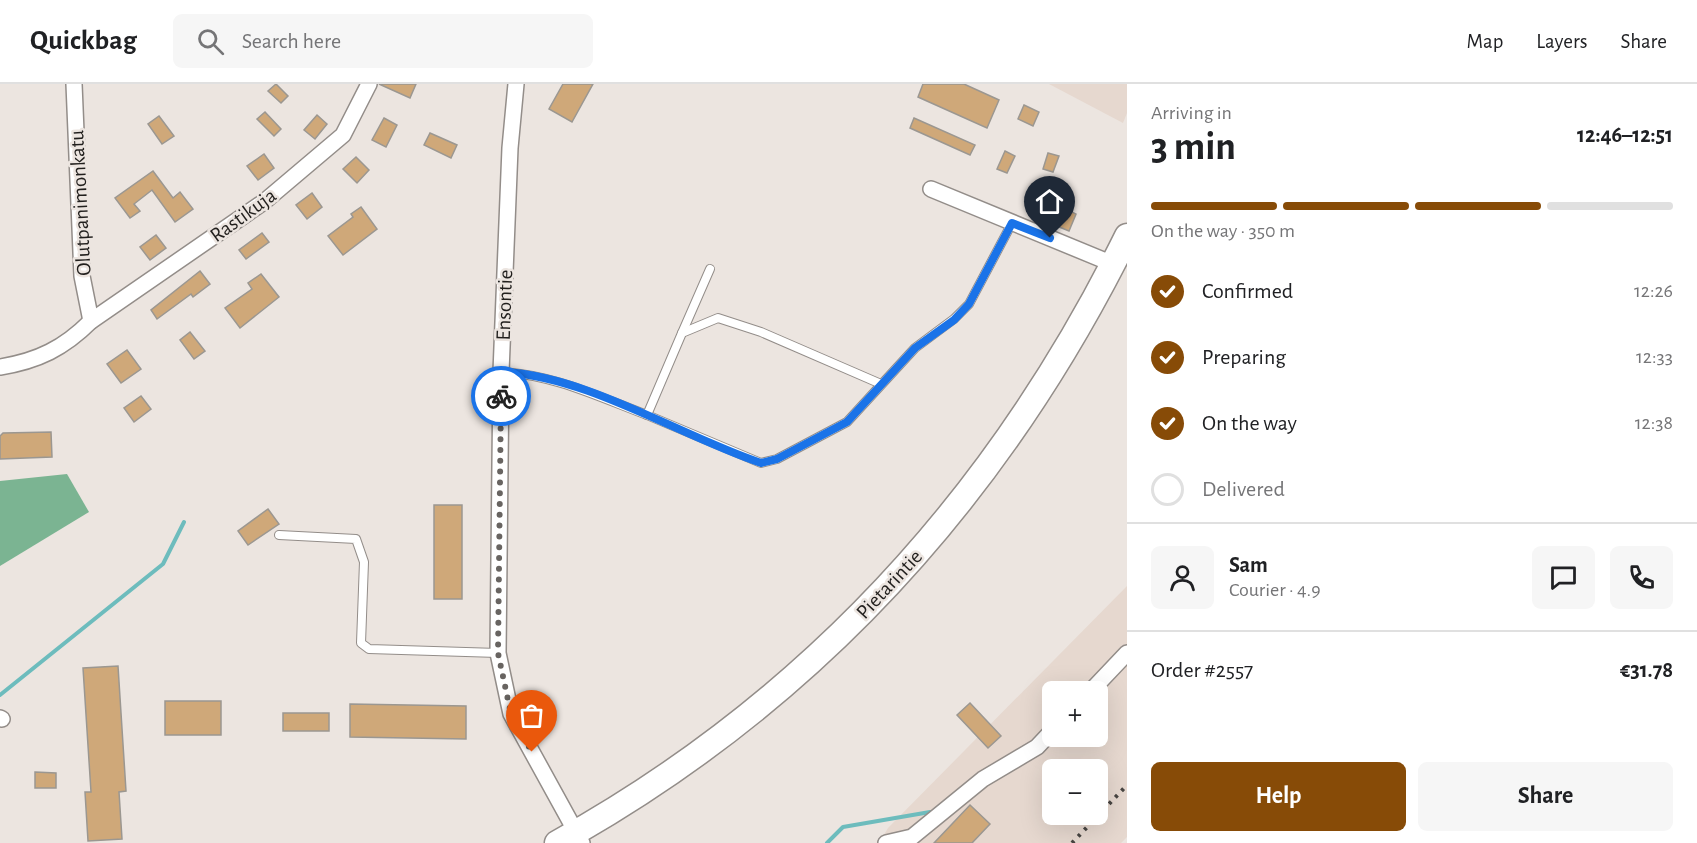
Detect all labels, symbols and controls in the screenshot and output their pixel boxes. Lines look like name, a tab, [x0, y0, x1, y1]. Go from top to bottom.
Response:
search box	[173, 14, 593, 68]
icon: search	[194, 25, 227, 58]
text: Quickbag	[30, 27, 137, 55]
text: Search here	[242, 30, 341, 52]
text: Map	[1467, 31, 1503, 52]
text: Layers	[1536, 31, 1587, 52]
text: Share	[1620, 31, 1667, 52]
text: Arriving in	[1151, 103, 1232, 123]
text: 12:46–12:51	[1577, 124, 1673, 146]
text: 3 min	[1151, 128, 1236, 167]
street label: Olutpanimonkatu	[66, 129, 95, 276]
pin	[1024, 176, 1075, 238]
street label: Rastikuja	[206, 184, 280, 246]
icon: home	[1033, 185, 1066, 218]
text: On the way · 350 m	[1151, 221, 1295, 241]
street label: Ensontie	[493, 269, 516, 341]
icon: check	[1151, 275, 1184, 308]
text: Confirmed	[1202, 280, 1293, 302]
text: 12:26	[1634, 281, 1673, 301]
icon: check	[1151, 341, 1184, 374]
text: Preparing	[1202, 346, 1286, 368]
text: 12:33	[1636, 347, 1673, 367]
courier	[471, 366, 531, 426]
icon: bike	[485, 380, 518, 413]
icon: check	[1151, 407, 1184, 440]
text: On the way	[1202, 412, 1297, 434]
text: 12:38	[1635, 413, 1673, 433]
text: Delivered	[1202, 478, 1285, 500]
street label: Pietarintie	[852, 546, 926, 623]
button: person	[1151, 546, 1214, 609]
button: chat	[1532, 546, 1595, 609]
button: phone	[1610, 546, 1673, 609]
text: Sam	[1229, 554, 1268, 576]
text: Courier · 4.9	[1229, 580, 1321, 600]
text: Order #2557	[1151, 659, 1253, 681]
text: €31.78	[1620, 659, 1673, 681]
map controls	[1042, 681, 1108, 825]
button: +	[1042, 681, 1108, 747]
pin	[506, 690, 557, 752]
icon: bag	[515, 699, 548, 732]
button: −	[1042, 759, 1108, 825]
button: Help	[1151, 762, 1406, 831]
button: Share	[1418, 762, 1673, 831]

